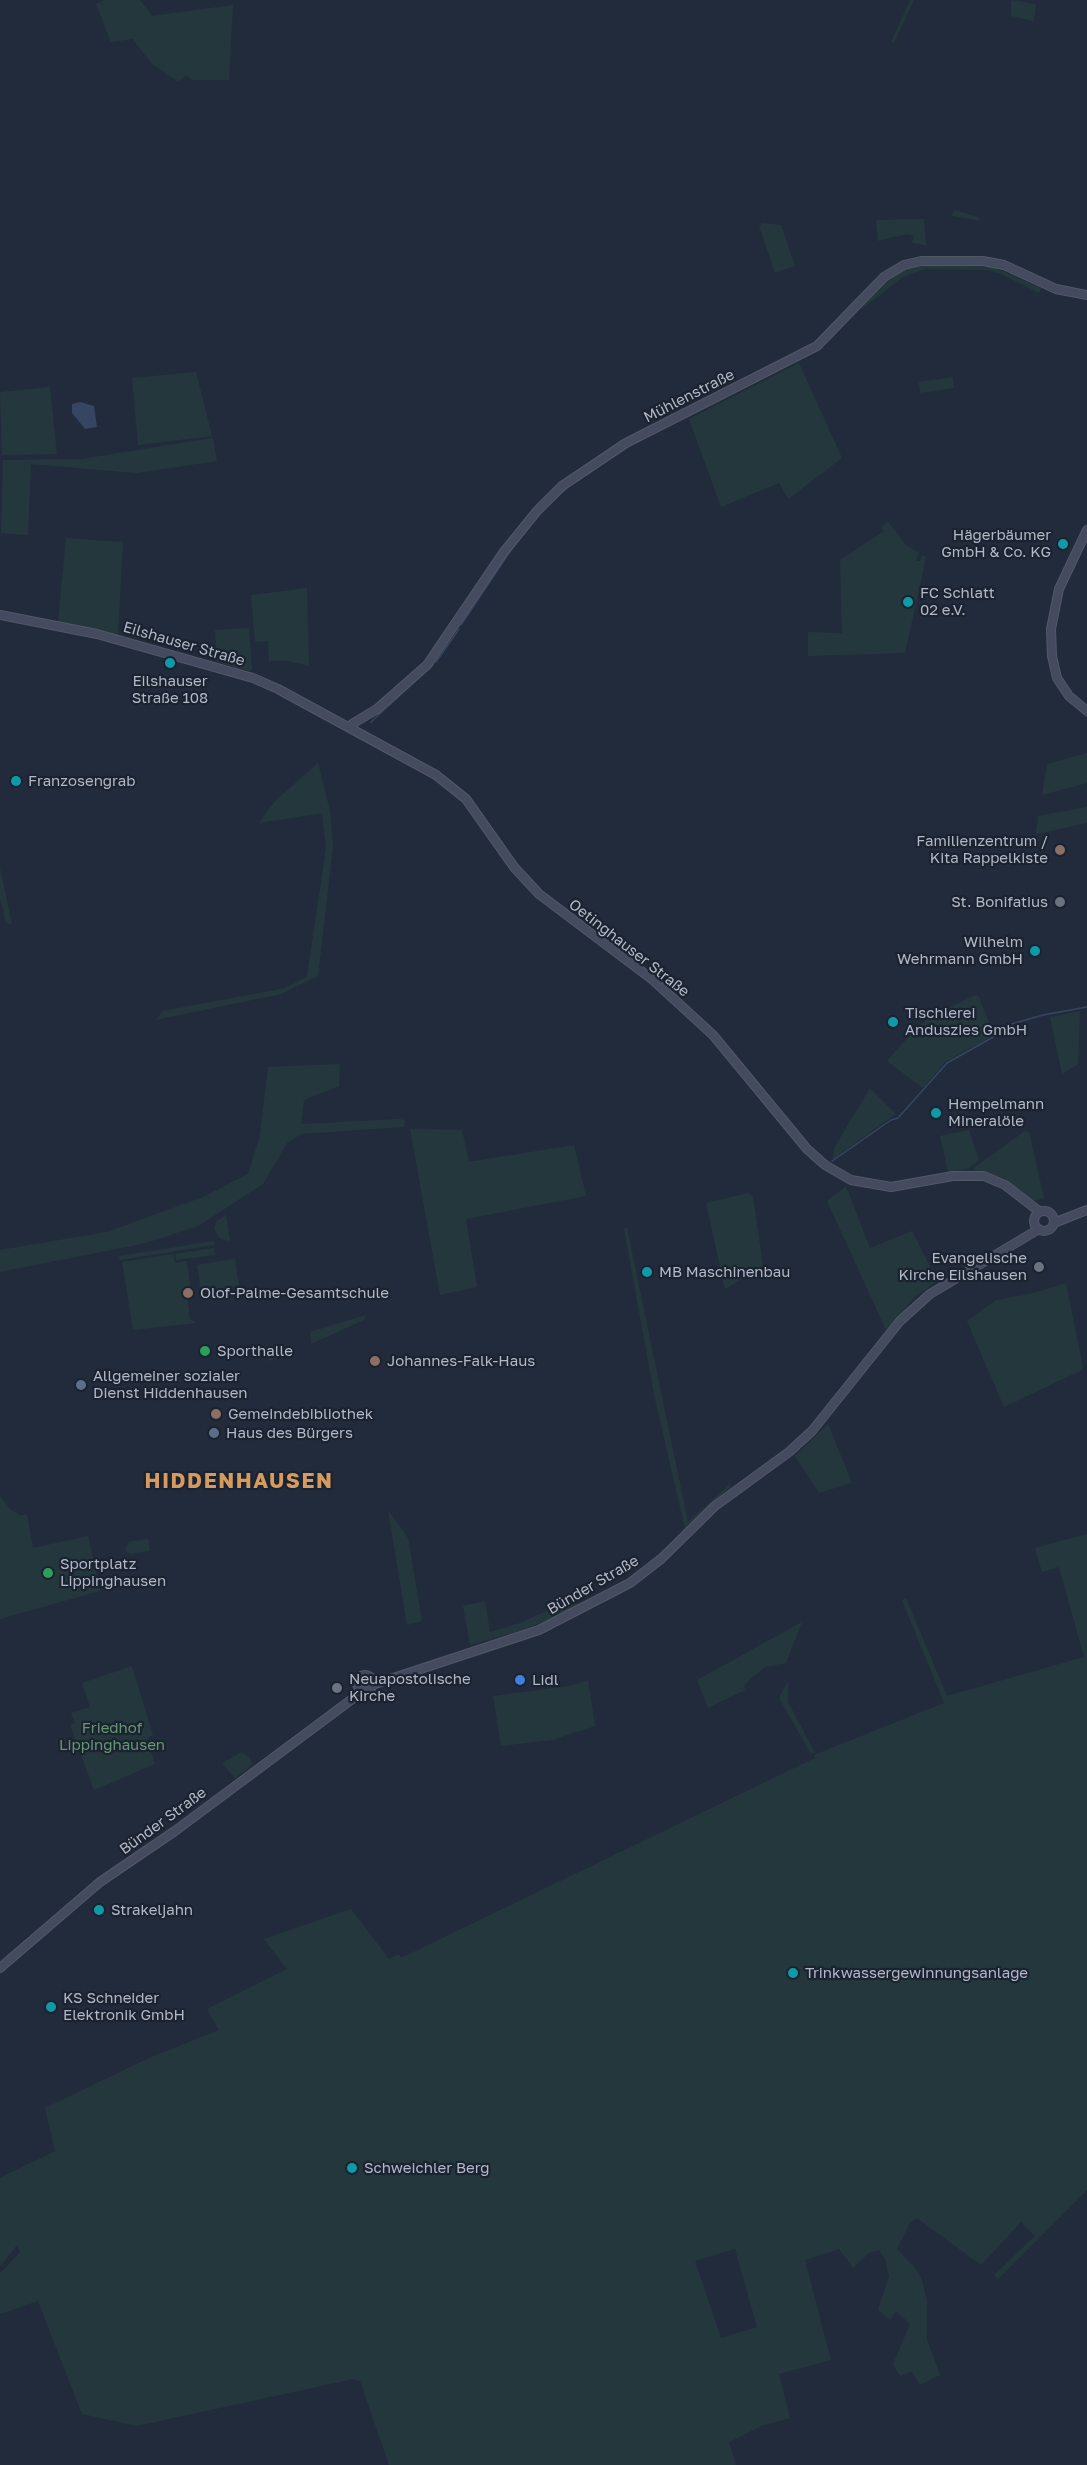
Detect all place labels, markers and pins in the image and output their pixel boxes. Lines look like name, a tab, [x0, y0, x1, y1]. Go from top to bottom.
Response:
place label: Hägerbäumer GmbH & Co. KG	[941, 526, 1051, 561]
marker: Hägerbäumer GmbH & Co. KG	[1056, 537, 1070, 551]
place label: FC Schlatt 02 e.V.	[920, 584, 995, 619]
marker: FC Schlatt 02 e.V.	[901, 595, 915, 609]
marker: Eilshauser Straße 108	[163, 656, 177, 670]
place label: Eilshauser Straße 108	[132, 672, 208, 707]
place label: Franzosengrab	[28, 772, 135, 790]
marker: Franzosengrab	[9, 774, 23, 788]
place label: Familienzentrum / Kita Rappelkiste	[916, 832, 1048, 867]
marker: Familienzentrum / Kita Rappelkiste	[1053, 843, 1067, 857]
place label: St. Bonifatius	[951, 893, 1048, 911]
marker: St. Bonifatius	[1053, 895, 1067, 909]
place label: Wilhelm Wehrmann GmbH	[897, 933, 1023, 968]
marker: Wilhelm Wehrmann GmbH	[1028, 944, 1042, 958]
place label: Tischlerei Anduszies GmbH	[905, 1004, 1027, 1039]
marker: Tischlerei Anduszies GmbH	[886, 1015, 900, 1029]
place label: Hempelmann Mineralöle	[948, 1095, 1044, 1130]
marker: Hempelmann Mineralöle	[929, 1106, 943, 1120]
place label: Evangelische Kirche Eilshausen	[899, 1249, 1027, 1284]
marker: Evangelische Kirche Eilshausen	[1032, 1260, 1046, 1274]
place label: MB Maschinenbau	[659, 1263, 790, 1281]
marker: MB Maschinenbau	[640, 1265, 654, 1279]
place label: Olof-Palme-Gesamtschule	[200, 1284, 389, 1302]
marker: Olof-Palme-Gesamtschule	[181, 1286, 195, 1300]
place label: Sporthalle	[217, 1342, 293, 1360]
marker: Sporthalle	[198, 1344, 212, 1358]
place label: Johannes-Falk-Haus	[387, 1352, 535, 1370]
marker: Johannes-Falk-Haus	[368, 1354, 382, 1368]
place label: Allgemeiner sozialer Dienst Hiddenhausen	[93, 1367, 248, 1402]
marker: Allgemeiner sozialer Dienst Hiddenhausen	[74, 1378, 88, 1392]
place label: Gemeindebibliothek	[228, 1405, 373, 1423]
marker: Gemeindebibliothek	[209, 1407, 223, 1421]
place label: Haus des Bürgers	[226, 1424, 353, 1442]
marker: Haus des Bürgers	[207, 1426, 221, 1440]
place label: Sportplatz Lippinghausen	[60, 1555, 166, 1590]
marker: Sportplatz Lippinghausen	[41, 1566, 55, 1580]
place label: Neuapostolische Kirche	[349, 1670, 471, 1705]
place label: Lidl	[532, 1671, 559, 1689]
marker: Lidl	[513, 1673, 527, 1687]
marker: Neuapostolische Kirche	[330, 1681, 344, 1695]
place label: Strakeljahn	[111, 1901, 193, 1919]
marker: Strakeljahn	[92, 1903, 106, 1917]
place label: Trinkwassergewinnungsanlage	[805, 1964, 1028, 1982]
marker: Trinkwassergewinnungsanlage	[786, 1966, 800, 1980]
place label: KS Schneider Elektronik GmbH	[63, 1989, 185, 2024]
marker: KS Schneider Elektronik GmbH	[44, 2000, 58, 2014]
place label: Schweichler Berg	[364, 2159, 490, 2177]
marker: Schweichler Berg	[345, 2161, 359, 2175]

